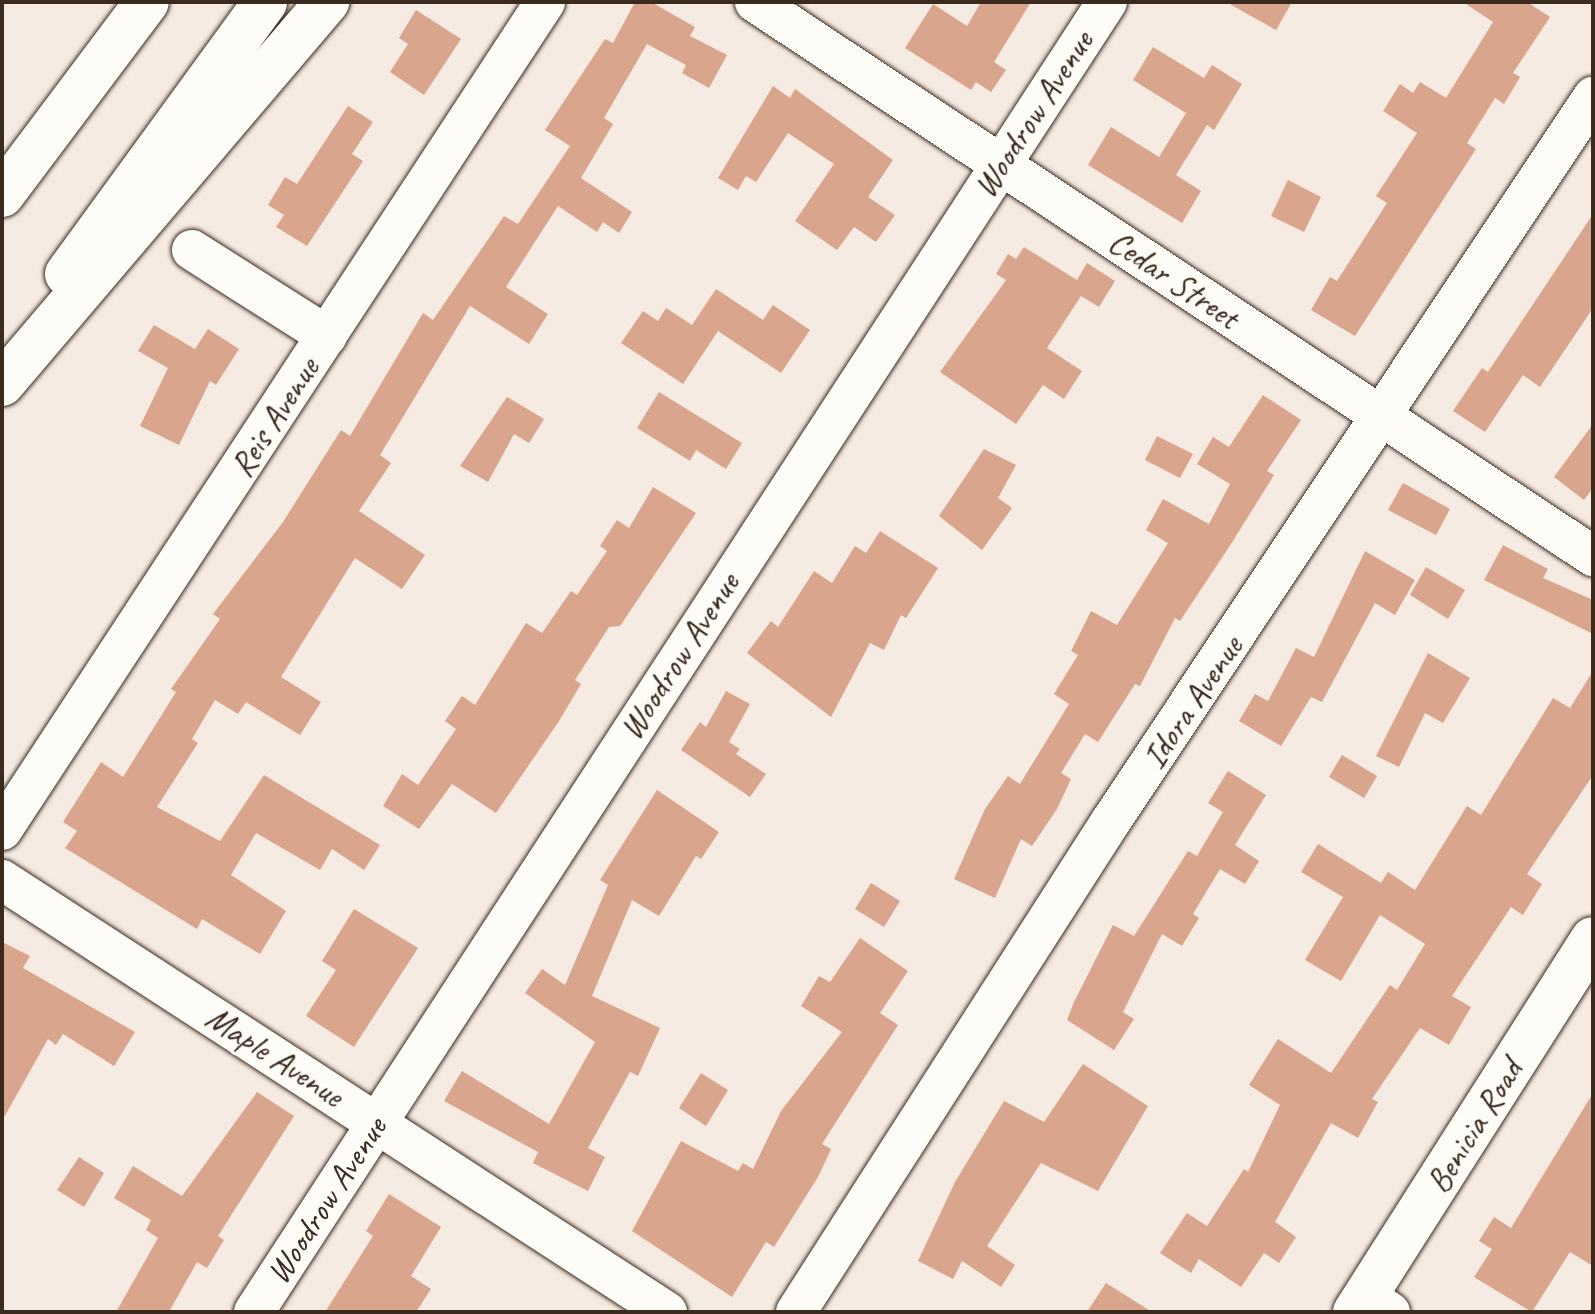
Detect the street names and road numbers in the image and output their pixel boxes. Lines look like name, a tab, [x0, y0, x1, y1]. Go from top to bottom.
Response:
street label: Woodrow Avenue	[964, 23, 1102, 205]
street label: Cedar Street	[1101, 221, 1247, 337]
street label: Reis Avenue	[221, 350, 327, 484]
street label: Woodrow Avenue	[610, 565, 748, 747]
street label: Idora Avenue	[1133, 628, 1251, 776]
street label: Maple Avenue	[199, 997, 351, 1115]
street label: Benicia Road	[1417, 1052, 1531, 1200]
street label: Woodrow Avenue	[257, 1109, 395, 1291]

